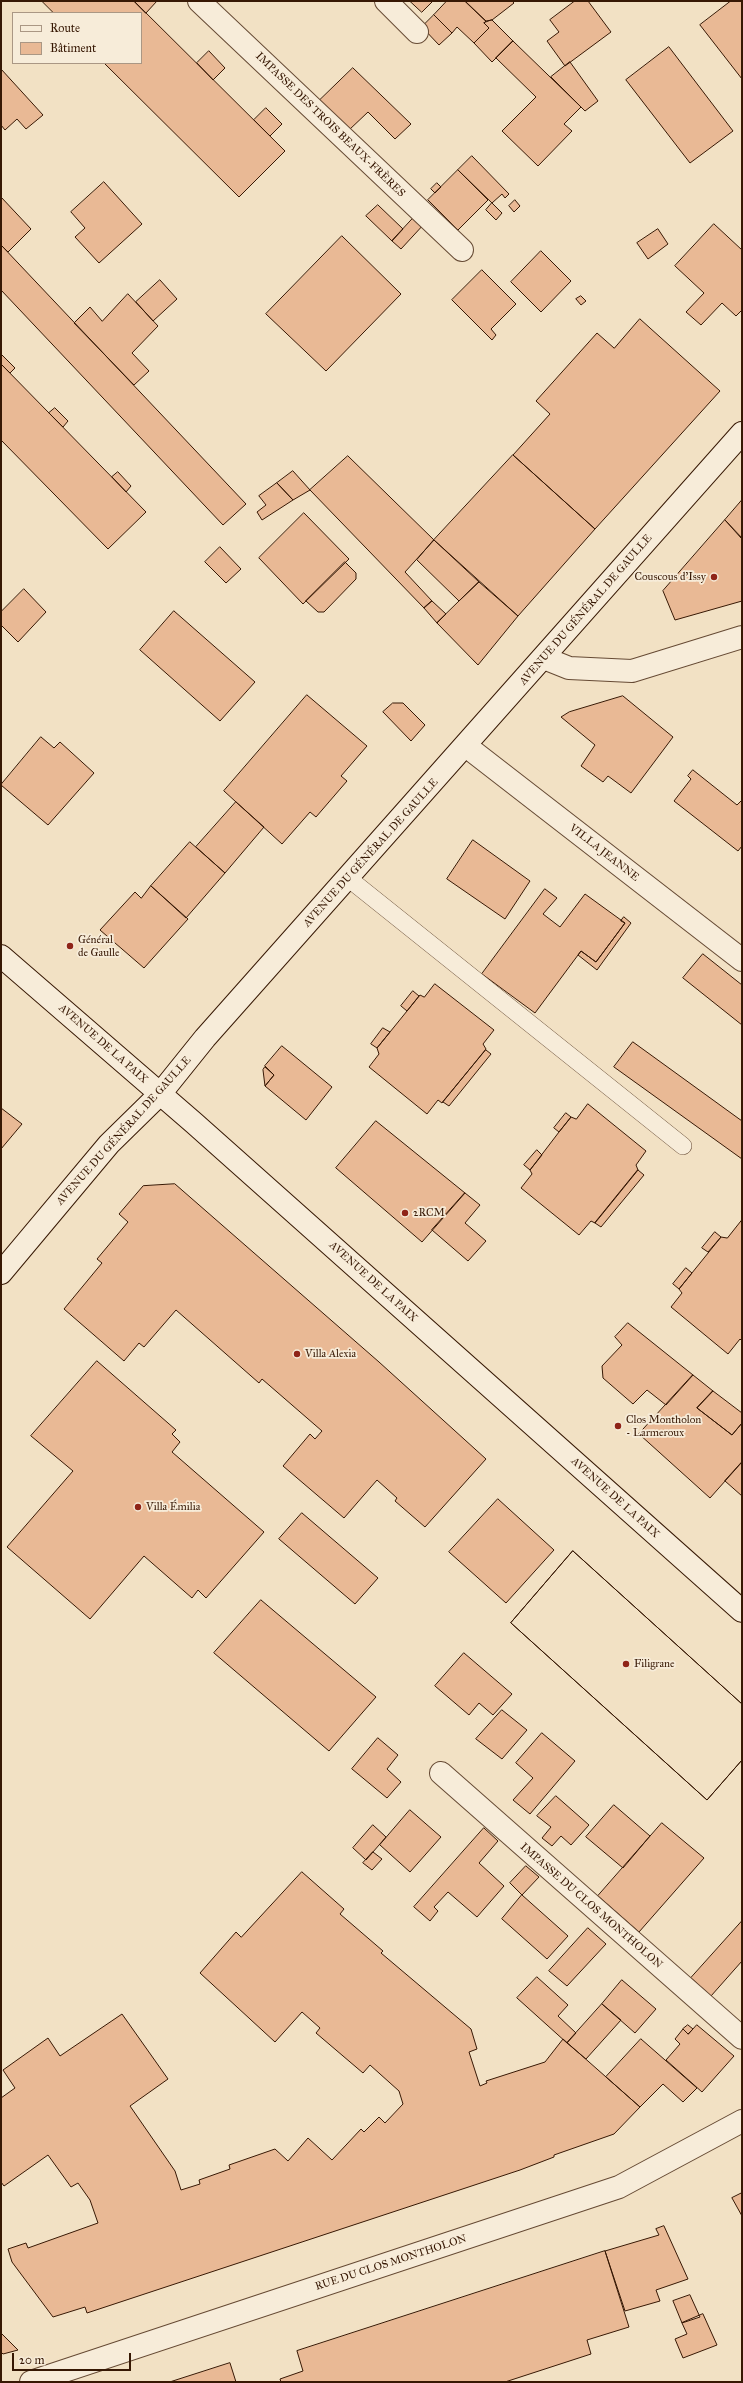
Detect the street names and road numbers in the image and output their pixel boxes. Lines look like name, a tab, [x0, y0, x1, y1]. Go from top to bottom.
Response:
street label: IMPASSE DES TROIS BEAUX-FRÈRES	[253, 50, 407, 200]
street label: AVENUE DU GÉNÉRAL DE GAULLE	[517, 532, 655, 688]
street label: AVENUE DU GÉNÉRAL DE GAULLE	[301, 776, 441, 930]
street label: VILLA JEANNE	[566, 822, 642, 884]
street label: AVENUE DE LA PAIX	[56, 1002, 150, 1086]
street label: AVENUE DU GÉNÉRAL DE GAULLE	[54, 1054, 194, 1208]
street label: AVENUE DE LA PAIX	[326, 1239, 420, 1325]
street label: AVENUE DE LA PAIX	[568, 1455, 662, 1541]
street label: IMPASSE DU CLOS MONTHOLON	[517, 1841, 665, 1971]
street label: RUE DU CLOS MONTHOLON	[314, 2232, 468, 2294]

